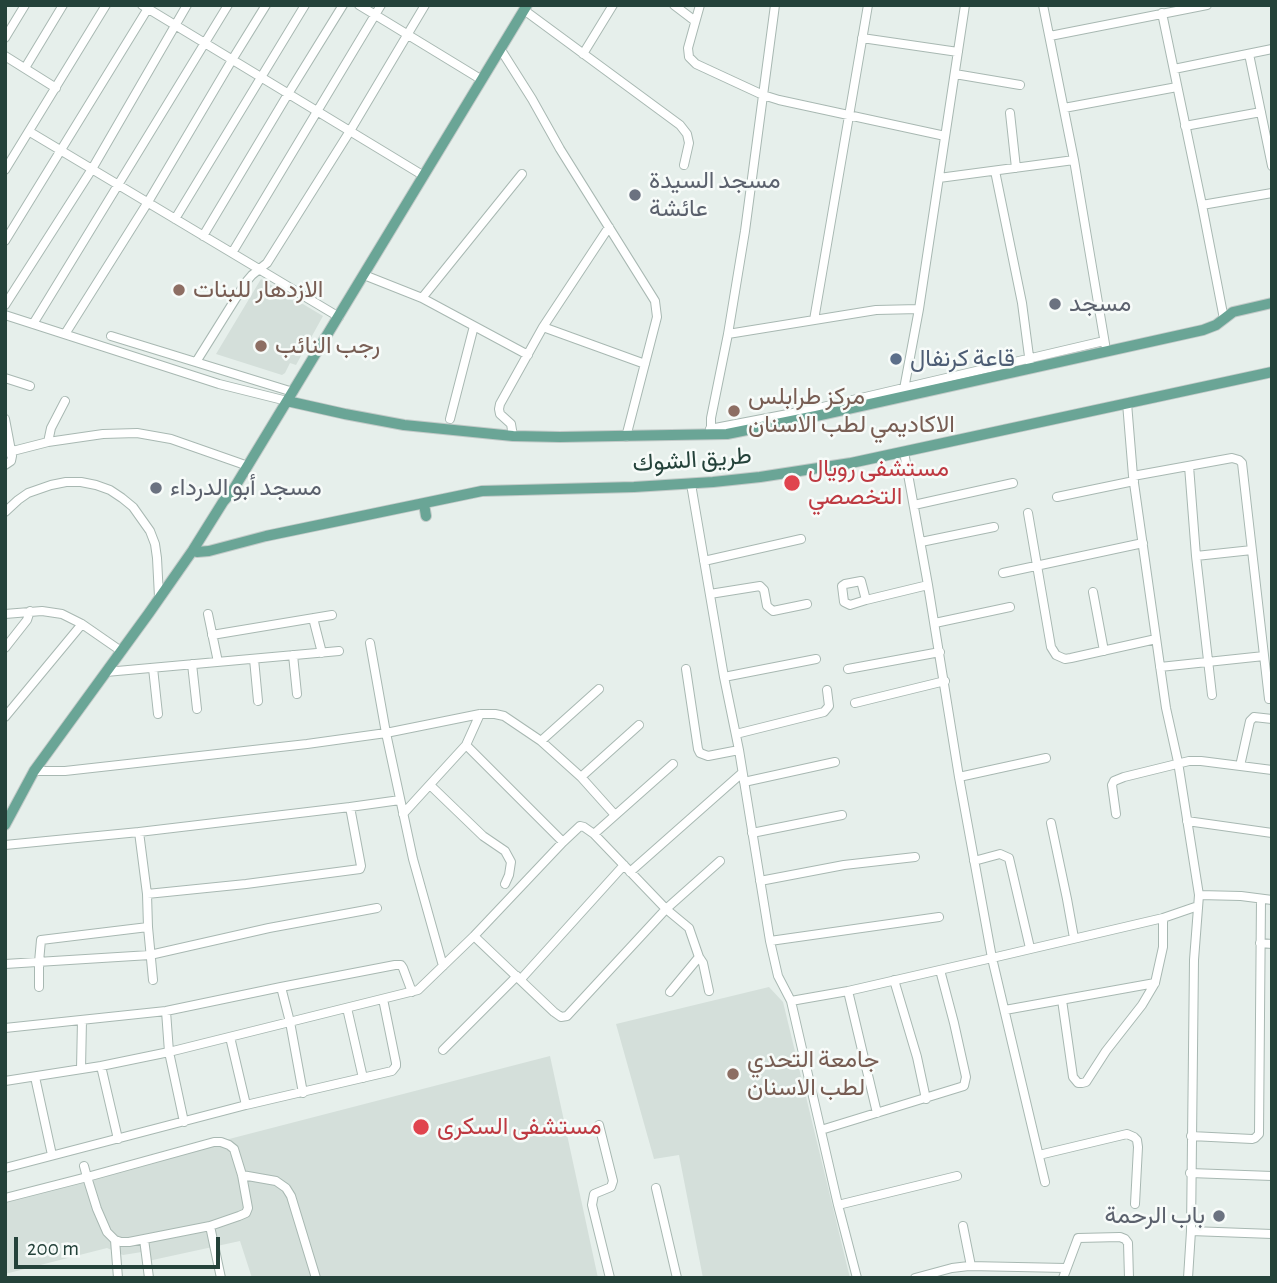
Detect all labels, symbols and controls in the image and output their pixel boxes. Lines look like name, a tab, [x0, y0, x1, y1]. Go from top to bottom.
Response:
place label: مسجد السيدة عائشة	[649, 167, 781, 223]
marker: مسجد السيدة عائشة	[627, 187, 643, 203]
place label: الازدهار للبنات	[193, 276, 323, 304]
marker: الازدهار للبنات	[171, 282, 187, 298]
place label: مسجد	[1069, 290, 1131, 318]
marker: مسجد	[1047, 296, 1063, 312]
place label: رجب النائب	[275, 332, 380, 360]
marker: رجب النائب	[253, 338, 269, 354]
place label: قاعة كرنفال	[910, 345, 1015, 373]
marker: قاعة كرنفال	[888, 351, 904, 367]
place label: مركز طرابلس الاكاديمي لطب الاسنان	[748, 383, 955, 439]
marker: مركز طرابلس الاكاديمي لطب الاسنان	[726, 403, 742, 419]
street label: طريق الشوك	[631, 441, 753, 479]
place label: مستشفى رويال التخصصي	[808, 455, 949, 511]
marker: مستشفى رويال التخصصي	[782, 473, 802, 493]
place label: مسجد أبو الدرداء	[170, 474, 322, 502]
marker: مسجد أبو الدرداء	[148, 480, 164, 496]
place label: جامعة التحدي لطب الاسنان	[747, 1046, 879, 1102]
marker: جامعة التحدي لطب الاسنان	[725, 1066, 741, 1082]
place label: مستشفى السكرى	[437, 1113, 602, 1141]
marker: مستشفى السكرى	[411, 1117, 431, 1137]
place label: باب الرحمة	[1105, 1202, 1205, 1230]
marker: باب الرحمة	[1211, 1208, 1227, 1224]
scale bar	[18, 1224, 224, 1268]
text: 200 m	[27, 1238, 79, 1259]

